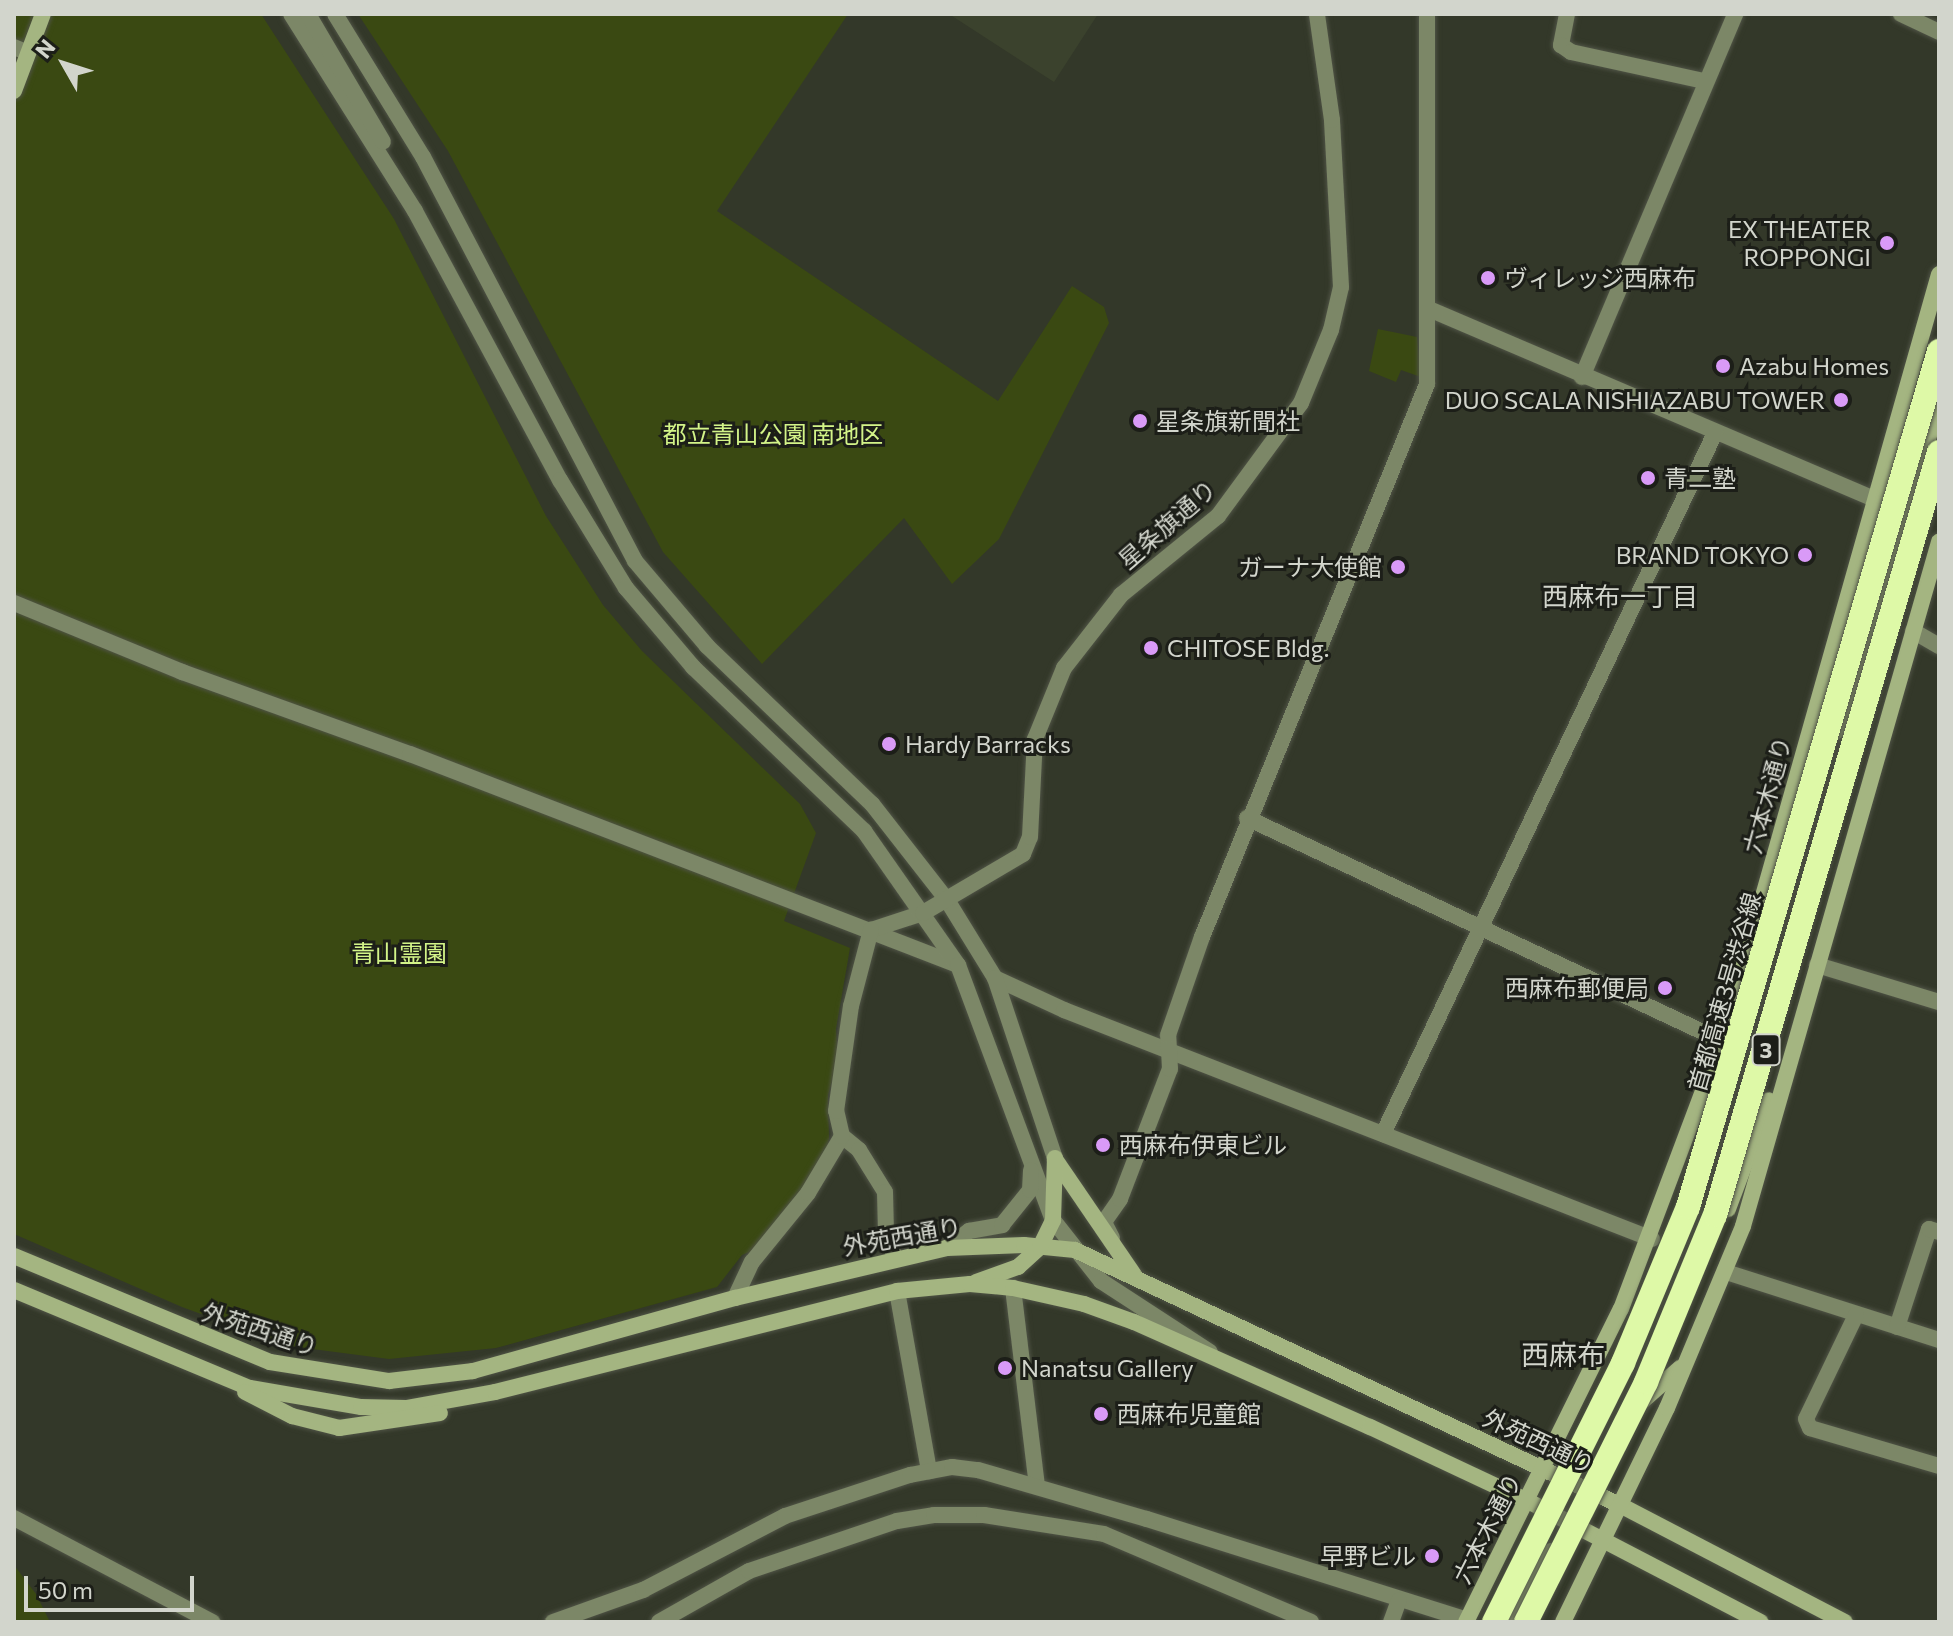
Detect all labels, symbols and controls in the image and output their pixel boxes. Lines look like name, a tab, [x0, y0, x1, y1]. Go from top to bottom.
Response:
north arrow	[24, 24, 104, 104]
text: N	[29, 34, 61, 63]
place label: EX THEATER ROPPONGI	[1728, 215, 1871, 271]
marker: EX THEATER ROPPONGI	[1878, 234, 1896, 252]
place label: ヴィレッジ西麻布	[1504, 264, 1696, 292]
marker: ヴィレッジ西麻布	[1479, 269, 1497, 287]
place label: Azabu Homes	[1739, 352, 1889, 380]
marker: Azabu Homes	[1714, 357, 1732, 375]
place label: DUO SCALA NISHIAZABU TOWER	[1445, 386, 1825, 414]
marker: DUO SCALA NISHIAZABU TOWER	[1832, 391, 1850, 409]
place label: 星条旗新聞社	[1156, 407, 1300, 435]
marker: 星条旗新聞社	[1131, 412, 1149, 430]
park label: 都立青山公園 南地区	[663, 420, 883, 448]
place label: 青二塾	[1664, 464, 1736, 492]
marker: 青二塾	[1639, 469, 1657, 487]
street label: 星条旗通り	[1112, 474, 1222, 574]
place label: BRAND TOKYO	[1616, 541, 1789, 569]
marker: BRAND TOKYO	[1796, 546, 1814, 564]
place label: ガーナ大使館	[1238, 553, 1382, 581]
marker: ガーナ大使館	[1389, 558, 1407, 576]
district label: 西麻布一丁目	[1542, 580, 1698, 612]
place label: CHITOSE Bldg.	[1167, 634, 1329, 662]
marker: CHITOSE Bldg.	[1142, 639, 1160, 657]
place label: Hardy Barracks	[905, 730, 1071, 758]
street label: 六本木通り	[1738, 733, 1796, 857]
marker: Hardy Barracks	[880, 735, 898, 753]
street label: 首都高速3号渋谷線	[1682, 889, 1766, 1095]
park label: 青山霊園	[351, 939, 447, 967]
place label: 西麻布郵便局	[1505, 974, 1649, 1002]
marker: 西麻布郵便局	[1656, 979, 1674, 997]
road number: 3	[1750, 1032, 1782, 1068]
place label: 西麻布伊東ビル	[1119, 1131, 1287, 1159]
marker: 西麻布伊東ビル	[1094, 1136, 1112, 1154]
street label: 外苑西通り	[840, 1211, 964, 1261]
street label: 外苑西通り	[198, 1297, 322, 1361]
district label: 西麻布	[1521, 1337, 1605, 1371]
place label: Nanatsu Gallery	[1021, 1354, 1194, 1382]
marker: Nanatsu Gallery	[996, 1359, 1014, 1377]
place label: 西麻布児童館	[1117, 1400, 1261, 1428]
street label: 外苑西通り	[1479, 1403, 1599, 1479]
marker: 西麻布児童館	[1092, 1405, 1110, 1423]
street label: 六本木通り	[1447, 1468, 1527, 1588]
place label: 早野ビル	[1320, 1542, 1416, 1570]
marker: 早野ビル	[1423, 1547, 1441, 1565]
scale bar	[28, 1560, 198, 1610]
text: 50 m	[38, 1575, 93, 1604]

